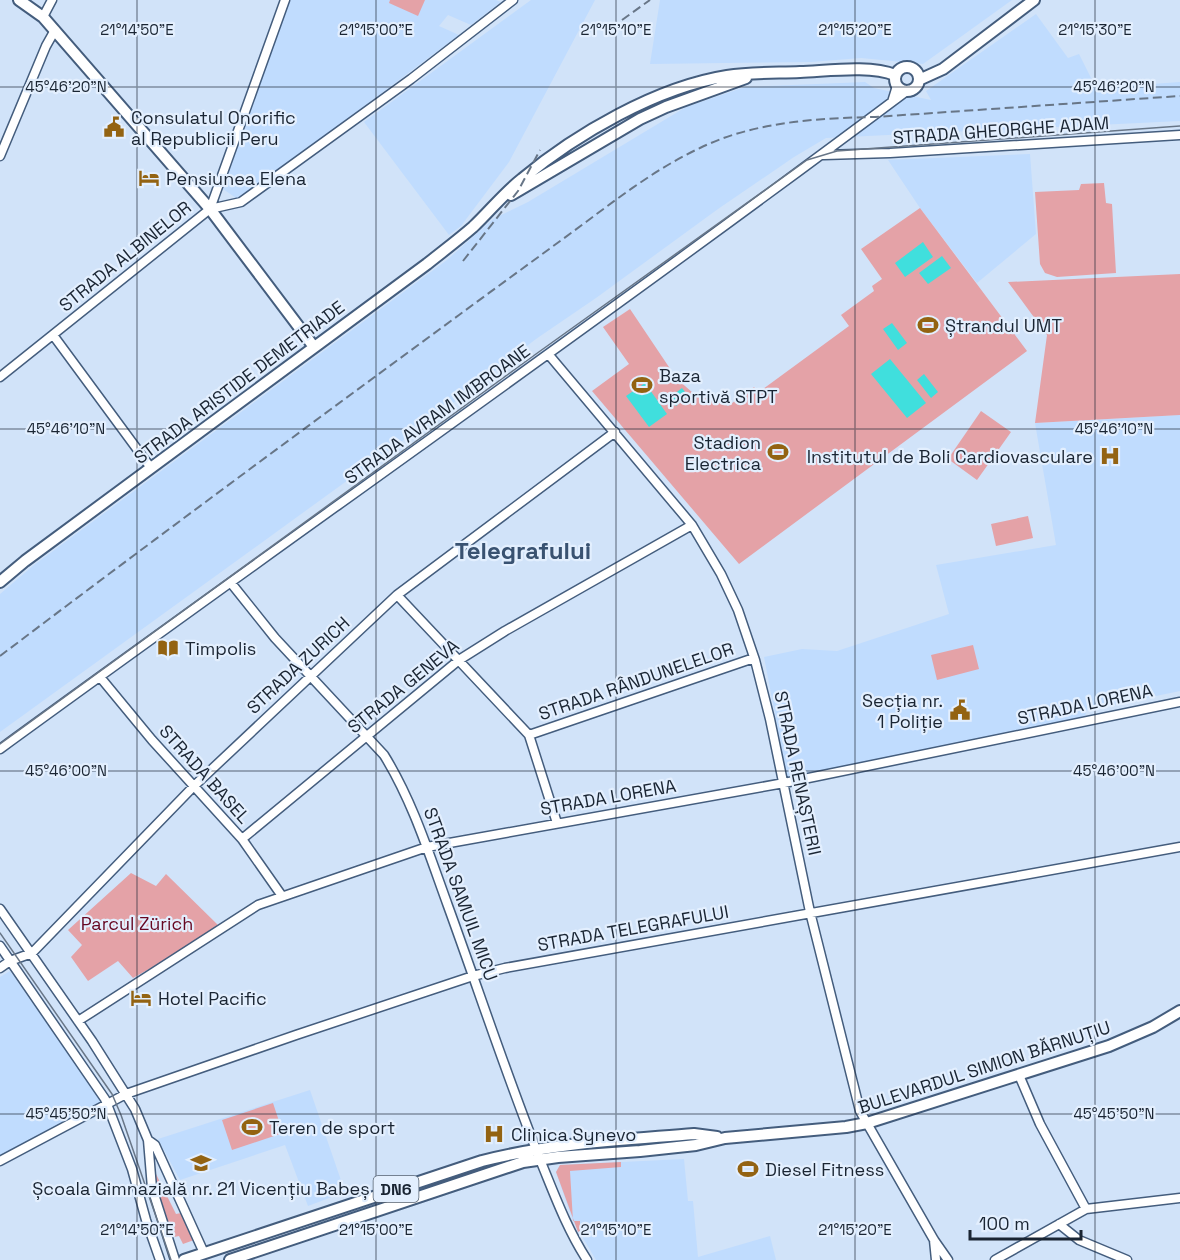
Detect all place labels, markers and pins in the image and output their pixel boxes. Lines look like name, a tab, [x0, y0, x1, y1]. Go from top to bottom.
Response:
place label: Consulatul Onorific al Republicii Peru	[131, 106, 296, 150]
public building icon: Consulatul Onorific al Republicii Peru	[102, 115, 126, 139]
hotel icon: Pensiunea Elena	[137, 166, 161, 190]
place label: Pensiunea Elena	[166, 167, 306, 190]
sports icon: Ștrandul UMT	[916, 313, 940, 337]
place label: Ștrandul UMT	[945, 314, 1062, 337]
place label: Baza sportivă STPT	[659, 364, 778, 408]
sports icon: Baza sportivă STPT	[630, 373, 654, 397]
place label: Stadion Electrica	[685, 431, 761, 475]
sports icon: Stadion Electrica	[766, 440, 790, 464]
hospital icon: Institutul de Boli Cardiovasculare	[1098, 444, 1122, 468]
place label: Institutul de Boli Cardiovasculare	[807, 445, 1093, 468]
library icon: Timpolis	[156, 636, 180, 660]
place label: Timpolis	[185, 637, 256, 660]
place label: Secția nr. 1 Poliție	[862, 689, 943, 733]
public building icon: Secția nr. 1 Poliție	[948, 698, 972, 722]
hotel icon: Hotel Pacific	[129, 986, 153, 1010]
place label: Hotel Pacific	[158, 987, 267, 1010]
sports icon: Teren de sport	[240, 1115, 264, 1139]
place label: Teren de sport	[269, 1116, 395, 1139]
hospital icon: Clinica Synevo	[482, 1122, 506, 1146]
place label: Clinica Synevo	[511, 1123, 636, 1146]
school or university icon: Școala Gimnazială nr. 21 Vicențiu Babeș	[189, 1151, 213, 1175]
sports icon: Diesel Fitness	[736, 1157, 760, 1181]
place label: Diesel Fitness	[765, 1158, 884, 1181]
place label: Școala Gimnazială nr. 21 Vicențiu Babeș	[32, 1177, 370, 1200]

